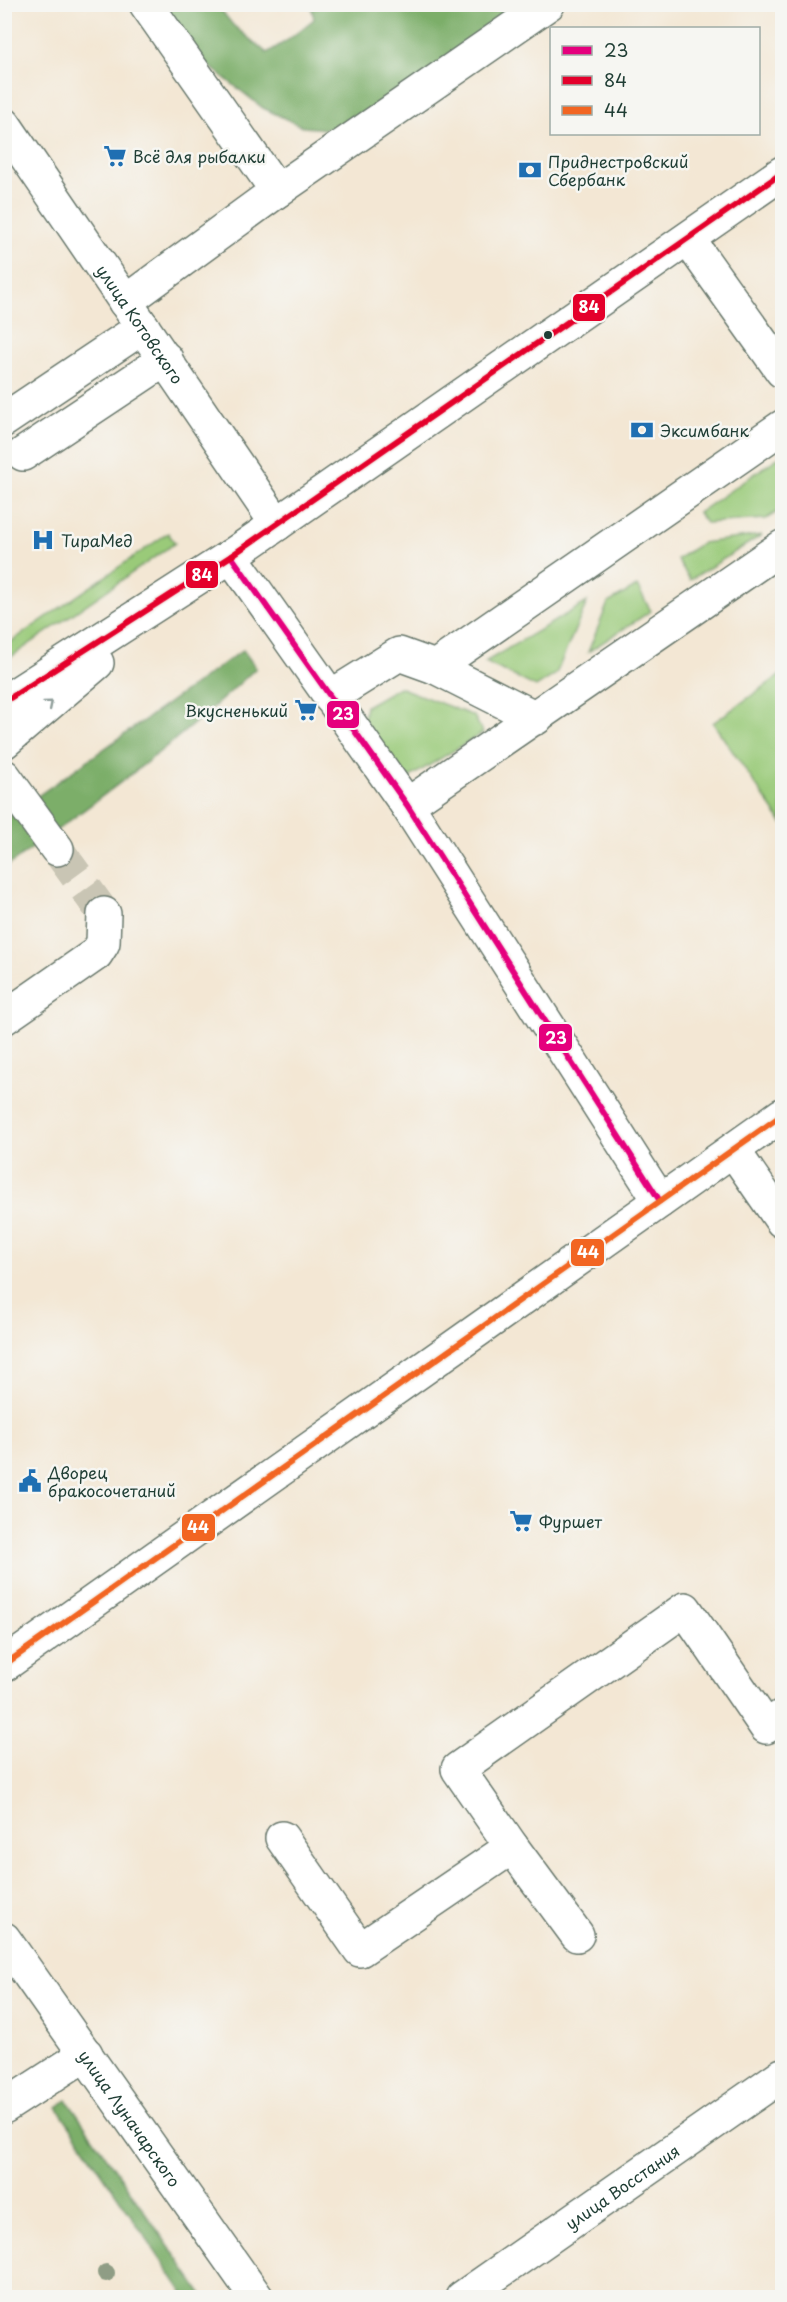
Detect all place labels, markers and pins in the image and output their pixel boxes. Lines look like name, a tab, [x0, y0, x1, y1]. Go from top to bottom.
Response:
supermarket icon: Всё для рыбалки	[102, 143, 128, 169]
place label: Всё для рыбалки	[133, 144, 266, 168]
place label: Приднестровский Сбербанк	[548, 149, 688, 191]
bank icon: Приднестровский Сбербанк	[517, 157, 543, 183]
unlabelled marker	[542, 329, 554, 341]
bank icon: Эксимбанк	[629, 417, 655, 443]
place label: Эксимбанк	[660, 418, 750, 442]
hospital icon: ТираМед	[30, 527, 56, 553]
place label: ТираМед	[61, 528, 133, 552]
supermarket icon: Вкусненький	[293, 697, 319, 723]
place label: Вкусненький	[185, 698, 288, 722]
place label: Дворец бракосочетаний	[47, 1460, 176, 1502]
public building icon: Дворец бракосочетаний	[17, 1468, 43, 1494]
supermarket icon: Фуршет	[508, 1508, 534, 1534]
place label: Фуршет	[539, 1509, 602, 1533]

